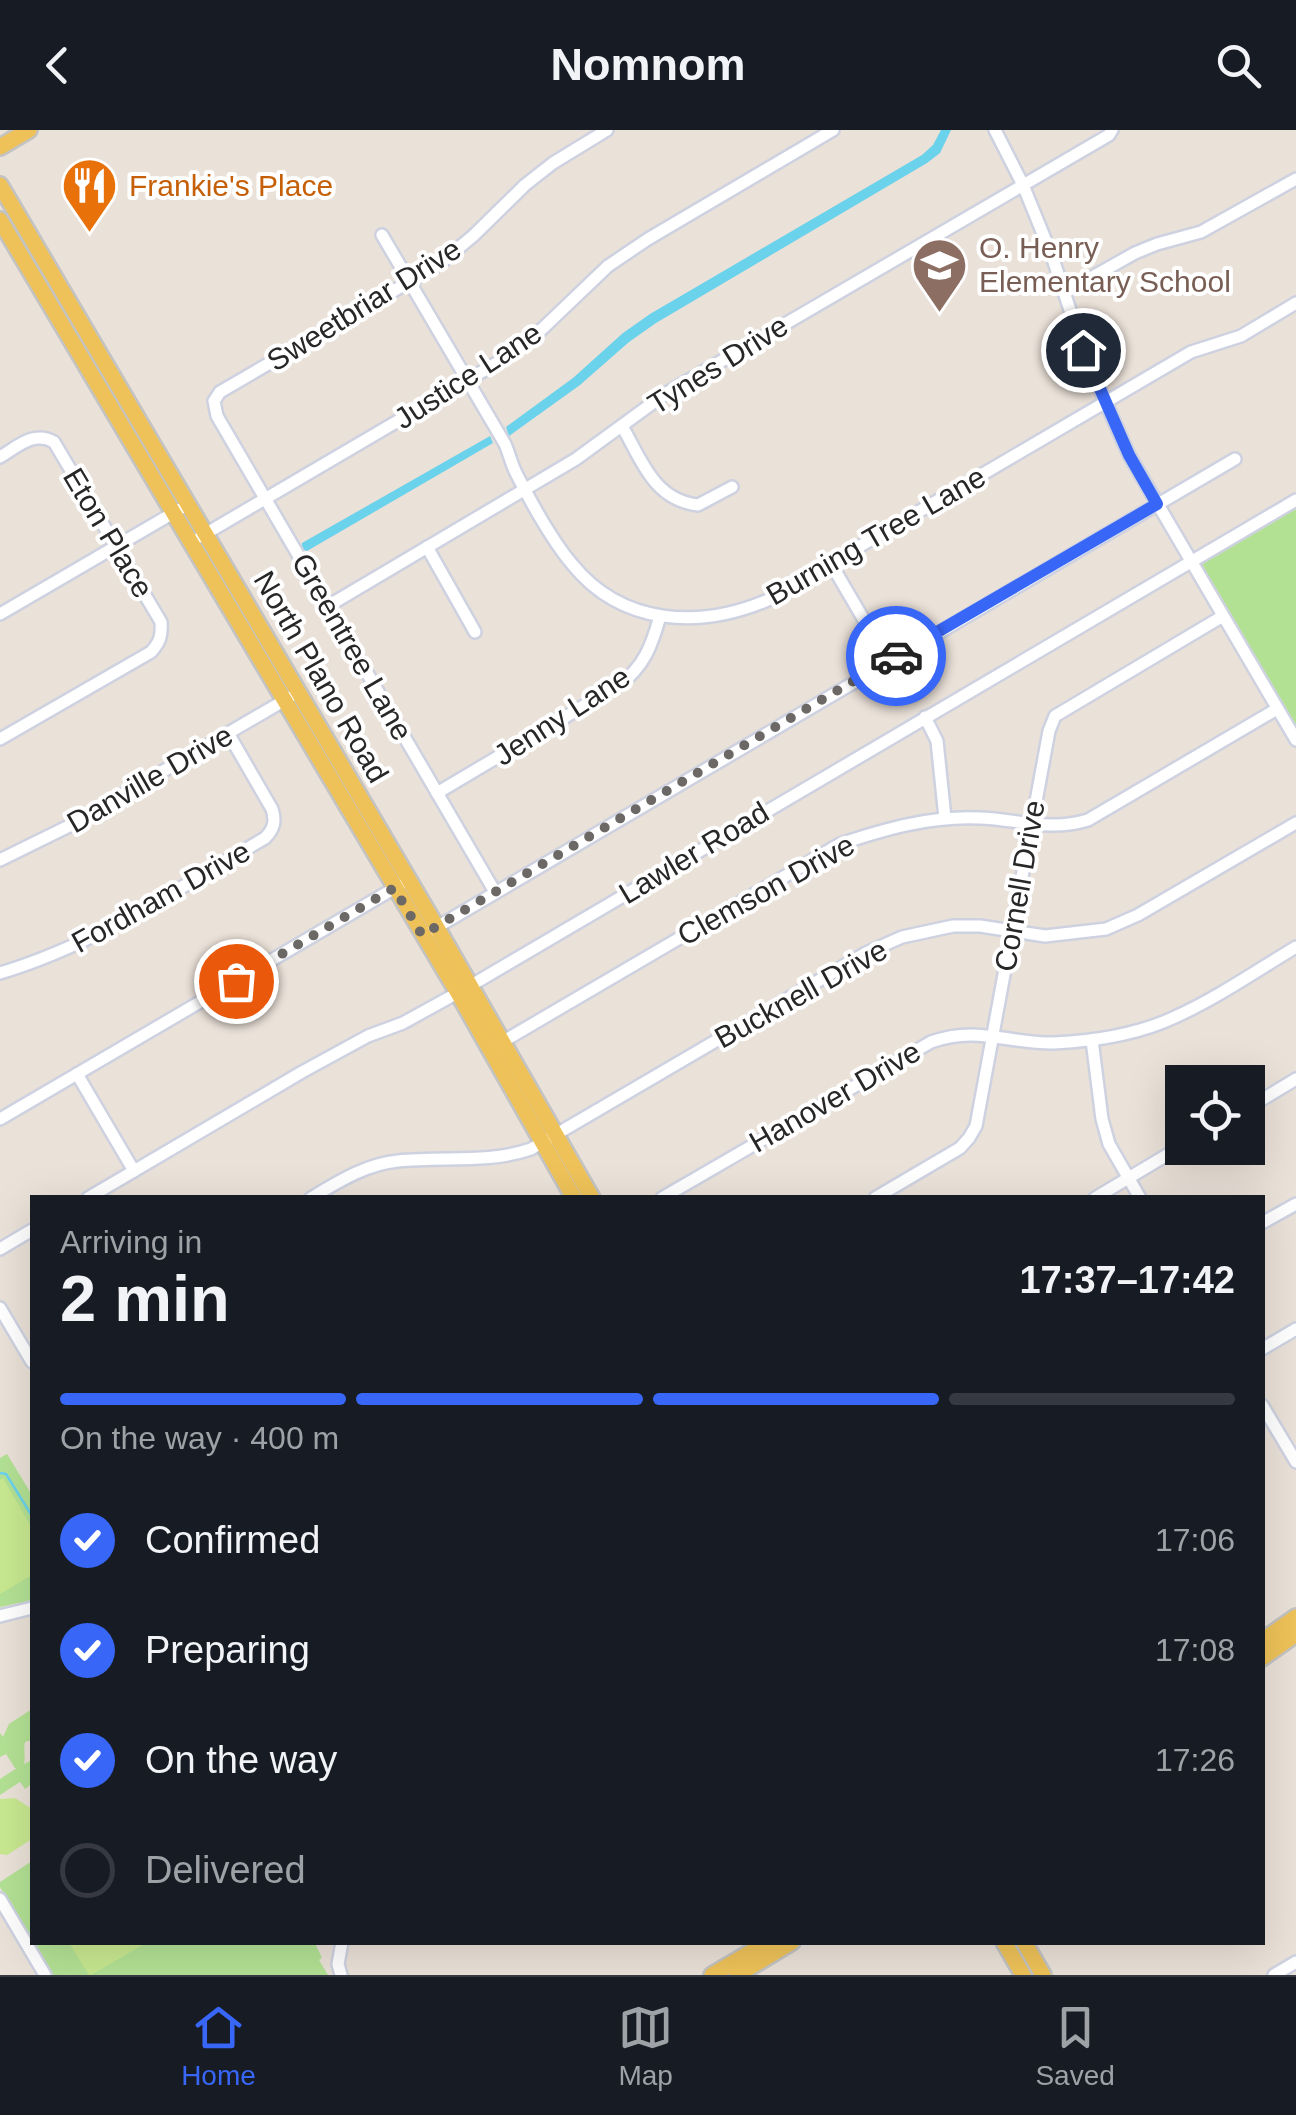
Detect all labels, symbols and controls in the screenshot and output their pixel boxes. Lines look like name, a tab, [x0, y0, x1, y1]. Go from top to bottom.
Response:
icon: back	[30, 38, 85, 93]
icon: search	[1211, 38, 1266, 93]
text: Nomnom	[551, 39, 746, 90]
restaurant icon: Frankie's Place	[60, 156, 120, 235]
place label: Frankie's Place	[129, 169, 333, 202]
place label: O. Henry Elementary School	[979, 231, 1231, 298]
street label: Sweetbriar Drive	[261, 232, 466, 377]
school or university icon: O. Henry Elementary School	[910, 235, 970, 314]
pin	[1041, 308, 1126, 393]
street label: Tynes Drive	[642, 309, 794, 421]
street label: Justice Lane	[388, 316, 547, 435]
icon: home	[1056, 323, 1111, 378]
street label: Burning Tree Lane	[761, 460, 991, 612]
street label: Eton Place	[57, 462, 160, 603]
street label: Greentree Lane	[286, 547, 419, 746]
street label: North Plano Road	[248, 565, 395, 788]
courier	[846, 606, 946, 706]
icon: car	[869, 629, 924, 684]
street label: Jenny Lane	[488, 659, 636, 772]
street label: Danville Drive	[61, 718, 238, 839]
street label: Lawler Road	[613, 795, 774, 910]
street label: Cornell Drive	[988, 798, 1051, 974]
street label: Clemson Drive	[672, 827, 860, 952]
street label: Fordham Drive	[66, 834, 256, 959]
street label: Bucknell Drive	[709, 933, 893, 1054]
pin	[194, 939, 279, 1024]
icon: bag	[209, 954, 264, 1009]
street label: Hanover Drive	[743, 1034, 926, 1159]
map controls	[1165, 1065, 1265, 1165]
button: locate	[1165, 1065, 1265, 1165]
text: Arriving in	[60, 1224, 202, 1260]
text: 17:37–17:42	[1019, 1259, 1235, 1301]
text: 2 min	[60, 1262, 230, 1335]
text: On the way · 400 m	[60, 1420, 339, 1456]
icon: check	[60, 1513, 115, 1568]
text: Confirmed	[145, 1519, 320, 1561]
text: 17:06	[1155, 1522, 1235, 1558]
icon: check	[60, 1623, 115, 1678]
text: Preparing	[145, 1629, 310, 1671]
text: 17:08	[1155, 1632, 1235, 1668]
icon: check	[60, 1733, 115, 1788]
text: On the way	[145, 1739, 337, 1781]
text: 17:26	[1155, 1742, 1235, 1778]
text: Delivered	[145, 1849, 306, 1891]
tab: Home	[181, 2000, 256, 2092]
tab: Map	[618, 2000, 673, 2092]
tab: Saved	[1035, 2000, 1115, 2092]

